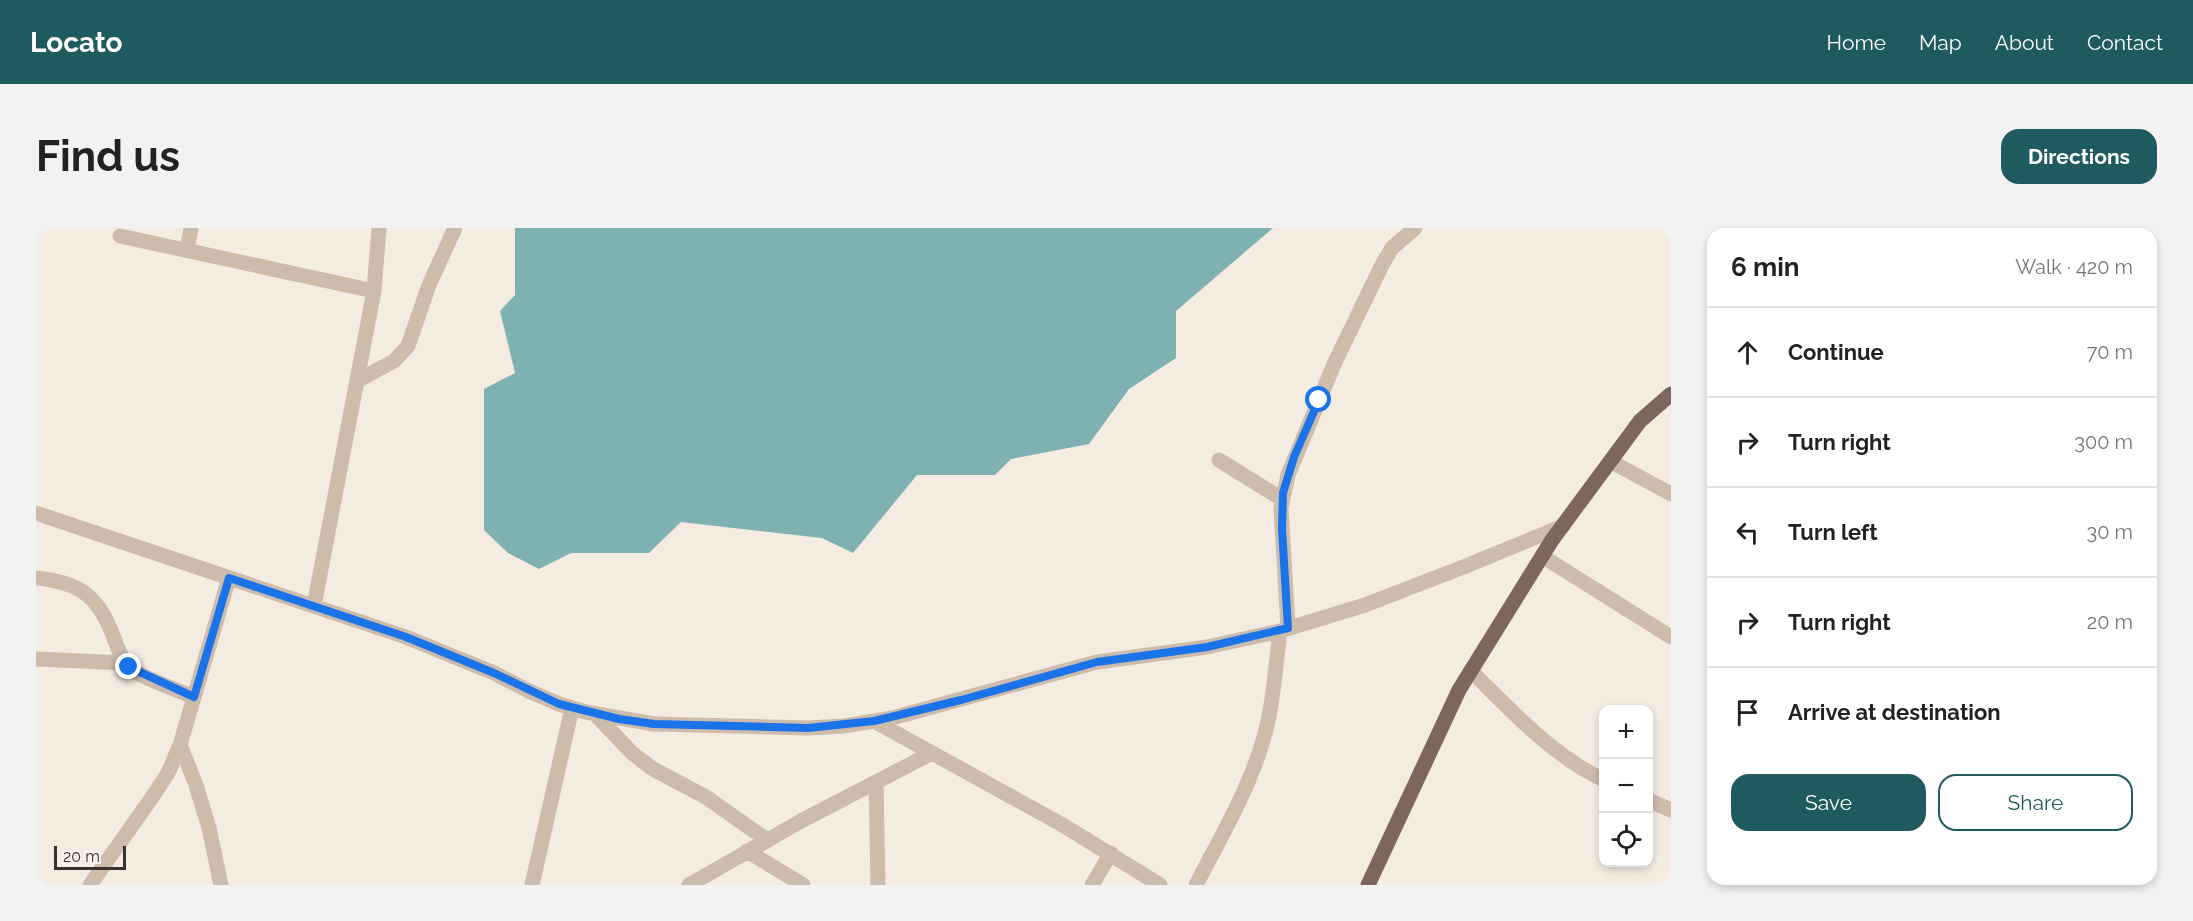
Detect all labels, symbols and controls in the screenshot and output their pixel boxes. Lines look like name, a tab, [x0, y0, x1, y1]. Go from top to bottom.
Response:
text: Locato	[30, 26, 122, 59]
text: Home	[1827, 30, 1886, 55]
text: Map	[1919, 30, 1962, 55]
text: About	[1995, 30, 2054, 55]
text: Contact	[2087, 30, 2163, 55]
button: Directions	[2001, 129, 2157, 184]
text: Find us	[36, 132, 180, 181]
text: 6 min	[1731, 252, 1800, 282]
text: Walk · 420 m	[2015, 255, 2133, 279]
icon: ahead	[1731, 336, 1764, 369]
text: Continue	[1788, 339, 1884, 365]
text: 70 m	[2087, 340, 2133, 364]
route start	[1305, 386, 1331, 412]
icon: right	[1731, 426, 1764, 459]
text: Turn right	[1788, 429, 1891, 455]
text: 300 m	[2074, 430, 2133, 454]
icon: left	[1731, 516, 1764, 549]
text: Turn left	[1788, 519, 1878, 545]
text: 30 m	[2087, 520, 2133, 544]
icon: right	[1731, 606, 1764, 639]
text: Turn right	[1788, 609, 1891, 635]
text: 20 m	[2087, 610, 2133, 634]
route end	[115, 653, 141, 679]
icon: arrive	[1731, 696, 1764, 729]
text: Arrive at destination	[1788, 699, 2001, 725]
map controls	[1599, 705, 1653, 867]
button: +	[1599, 705, 1653, 759]
button: −	[1599, 759, 1653, 813]
button: Save	[1731, 774, 1926, 831]
button: Share	[1938, 774, 2133, 831]
button: locate	[1599, 813, 1653, 867]
scale bar	[54, 843, 126, 870]
text: 20 m	[63, 847, 100, 866]

